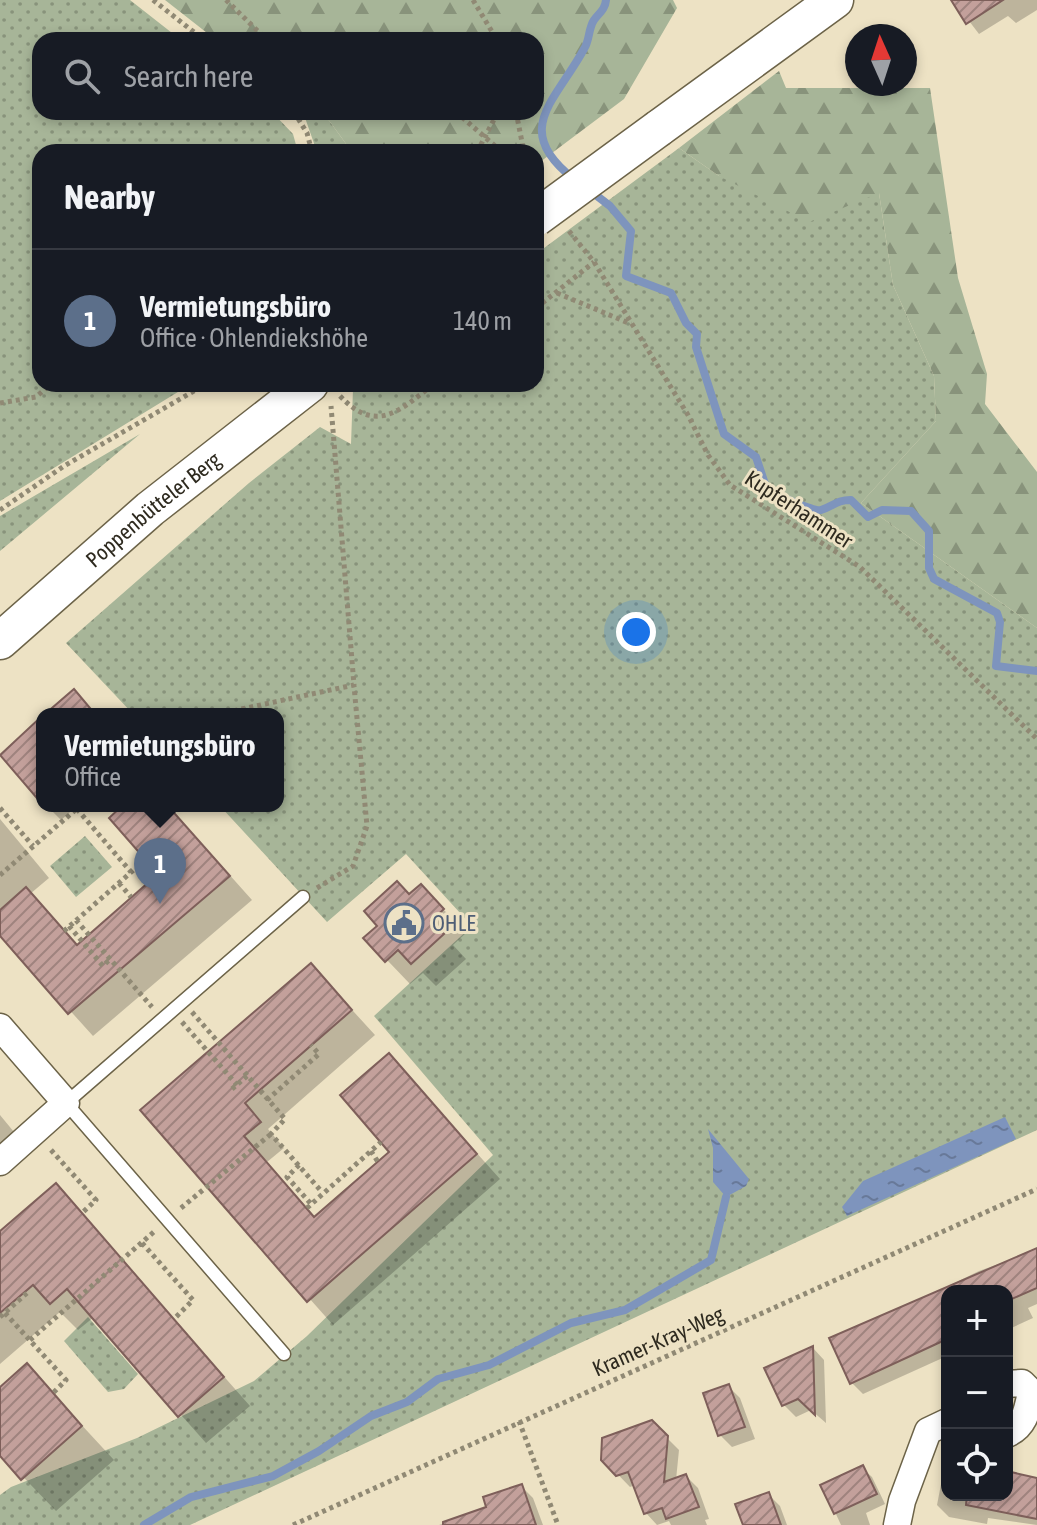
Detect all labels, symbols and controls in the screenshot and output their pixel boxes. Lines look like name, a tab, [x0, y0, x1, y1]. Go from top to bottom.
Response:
north arrow	[845, 24, 917, 96]
search box	[32, 32, 544, 120]
icon: search	[60, 54, 104, 98]
text: Search here	[124, 59, 253, 93]
text: Nearby	[64, 177, 155, 216]
text: Vermietungsbüro	[140, 289, 331, 323]
text: 1	[84, 306, 96, 336]
text: 140 m	[453, 306, 512, 336]
text: Office · Ohlendiekshöhe	[140, 323, 368, 353]
street label: Poppenbütteler Berg	[80, 446, 226, 572]
street label: Kupferhammer	[740, 465, 858, 554]
your location	[616, 612, 656, 652]
popup	[36, 708, 284, 812]
text: Vermietungsbüro	[64, 728, 256, 762]
text: Office	[64, 762, 121, 792]
pin: 1	[134, 838, 186, 904]
public building icon: OHLE	[383, 902, 425, 944]
place label: OHLE	[432, 910, 476, 936]
map controls	[941, 1285, 1013, 1501]
button: +	[941, 1285, 1013, 1357]
street label: Kramer-Kray-Weg	[588, 1300, 728, 1382]
button: −	[941, 1357, 1013, 1429]
button: locate	[941, 1429, 1013, 1501]

